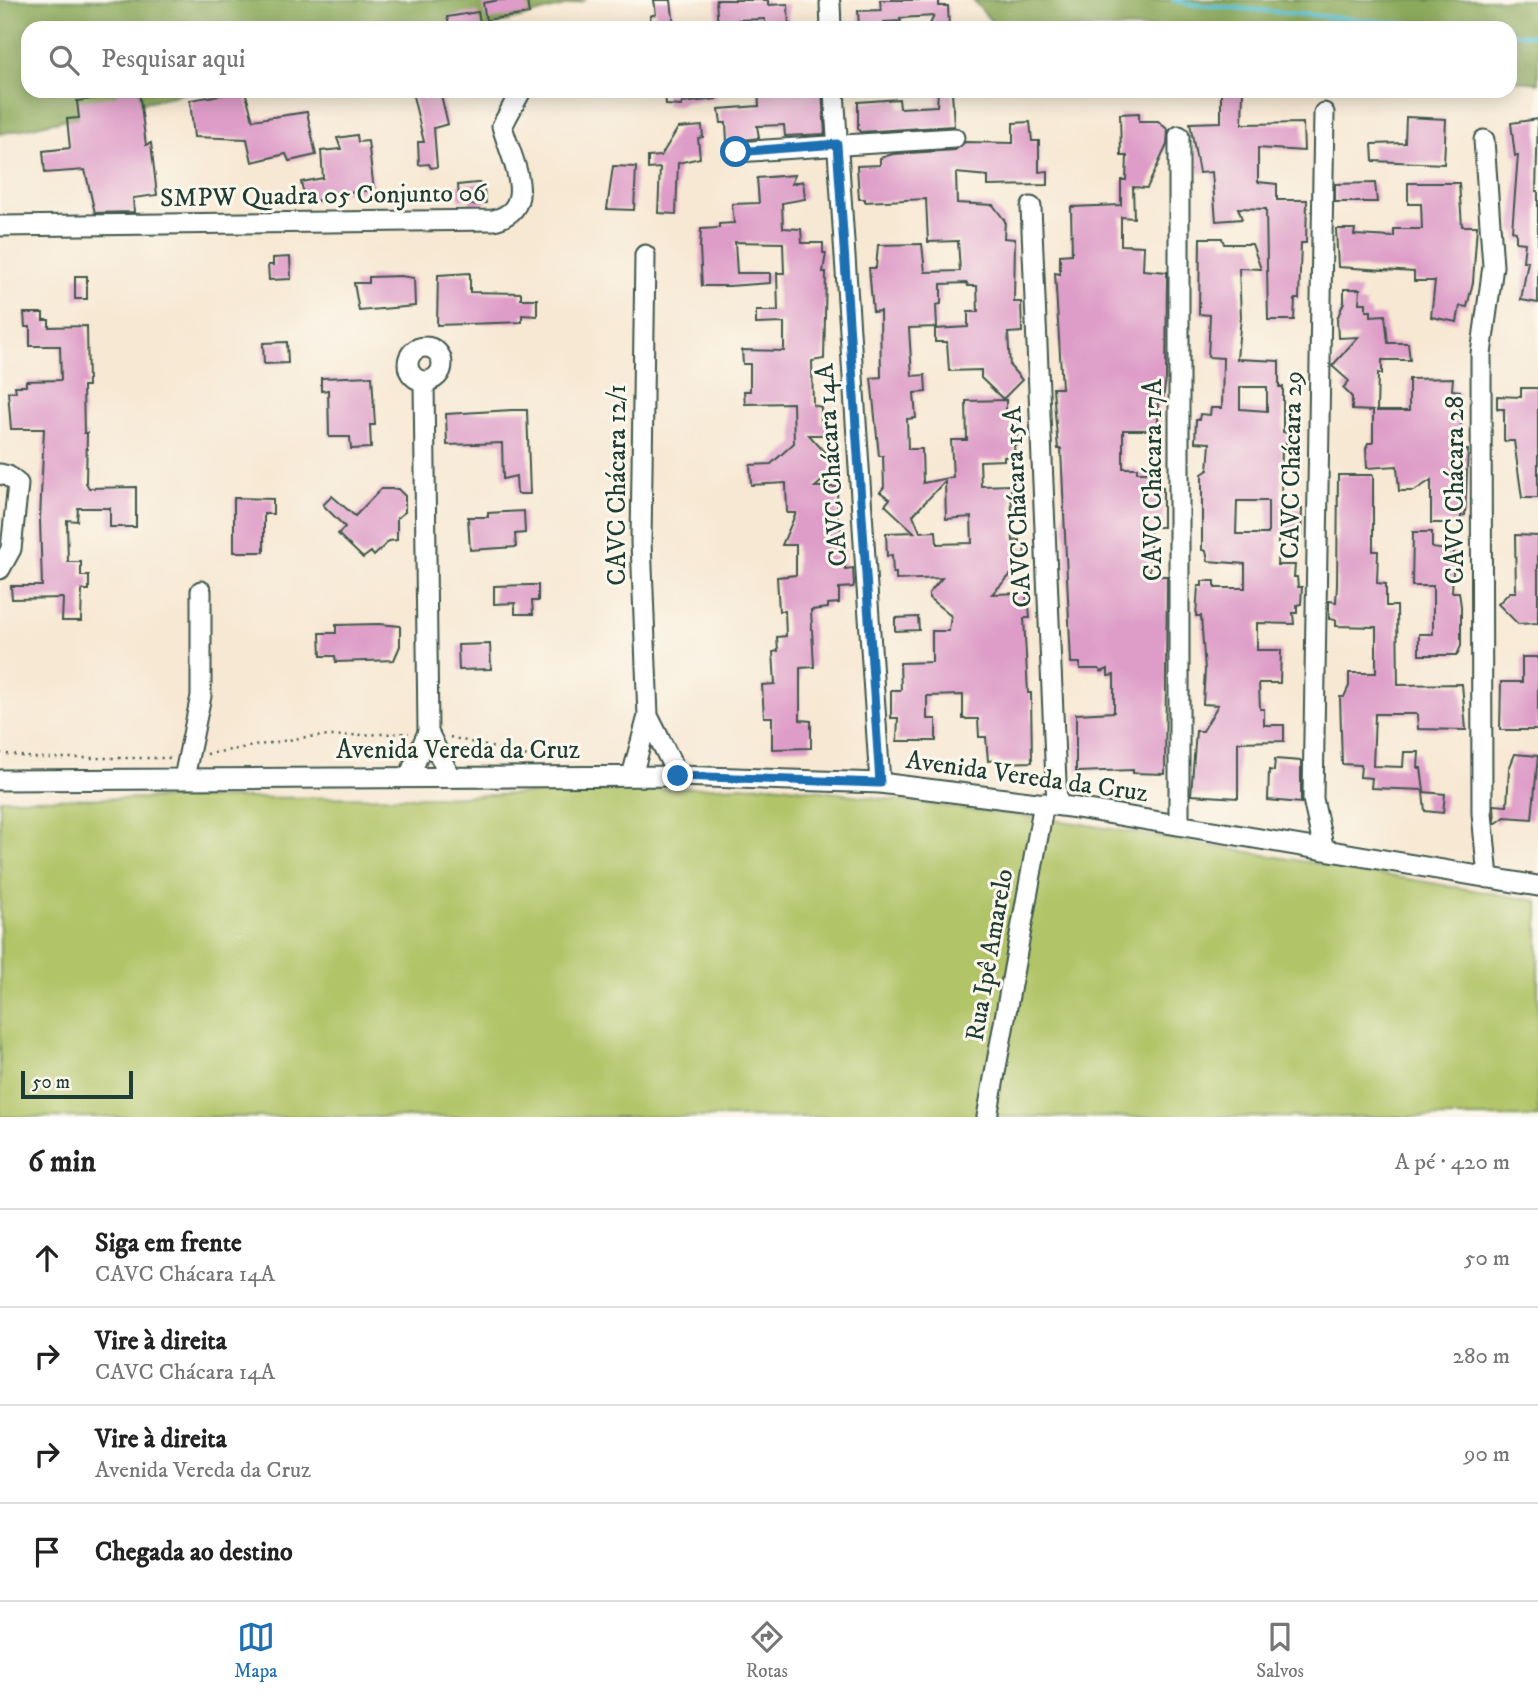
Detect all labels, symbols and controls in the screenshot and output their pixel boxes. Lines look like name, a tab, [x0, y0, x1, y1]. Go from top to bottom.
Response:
search box	[21, 21, 1517, 98]
icon: search	[45, 41, 83, 79]
text: Pesquisar aqui	[101, 43, 245, 76]
route start	[720, 136, 751, 167]
street label: SMPW Quadra 05 Conjunto 06	[160, 177, 488, 215]
street label: CAVC Chácara 14A	[808, 362, 856, 568]
street label: CAVC Chácara 29	[1274, 371, 1310, 559]
street label: CAVC Chácara 17A	[1137, 378, 1170, 581]
street label: CAVC Chácara 12/1	[601, 384, 634, 586]
street label: CAVC Chácara 28	[1439, 396, 1472, 584]
street label: CAVC Chácara 15A	[996, 405, 1040, 608]
street label: Avenida Vereda da Cruz	[336, 734, 580, 767]
street label: Avenida Vereda da Cruz	[904, 744, 1150, 810]
route end	[662, 760, 693, 791]
street label: Rua Ipê Amarelo	[959, 866, 1021, 1044]
scale bar	[21, 1068, 133, 1100]
text: 50 m	[32, 1071, 70, 1094]
text: 6 min	[28, 1144, 96, 1181]
text: A pé · 420 m	[1395, 1148, 1510, 1177]
text: Siga em frente	[95, 1227, 242, 1260]
icon: ahead	[28, 1239, 66, 1277]
text: 50 m	[1464, 1244, 1510, 1273]
text: CAVC Chácara 14A	[95, 1260, 275, 1289]
text: Vire à direita	[95, 1325, 227, 1358]
icon: right	[28, 1337, 66, 1375]
text: 280 m	[1453, 1342, 1510, 1371]
text: CAVC Chácara 14A	[95, 1358, 275, 1387]
text: Vire à direita	[95, 1423, 227, 1456]
icon: right	[28, 1435, 66, 1473]
text: 90 m	[1464, 1440, 1510, 1469]
text: Avenida Vereda da Cruz	[95, 1456, 311, 1485]
icon: arrive	[28, 1533, 66, 1571]
text: Chegada ao destino	[95, 1536, 293, 1569]
tab: Mapa	[234, 1618, 277, 1683]
tab: Rotas	[746, 1618, 788, 1683]
tab: Salvos	[1256, 1618, 1304, 1683]

